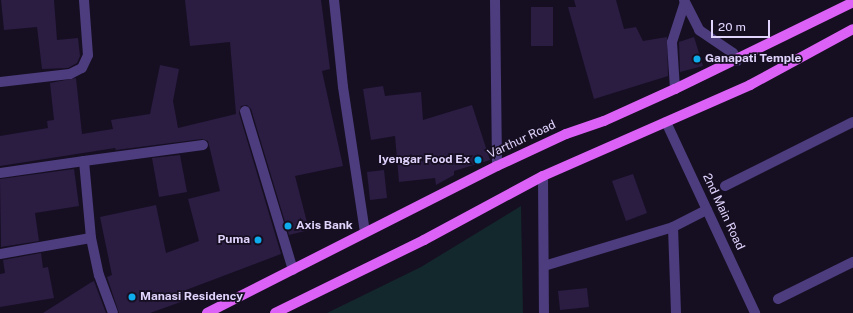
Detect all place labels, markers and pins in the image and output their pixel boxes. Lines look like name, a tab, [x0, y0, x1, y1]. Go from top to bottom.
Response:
place label: Ganapati Temple	[705, 52, 801, 66]
marker: Ganapati Temple	[692, 54, 702, 64]
place label: Iyengar Food Ex	[378, 153, 470, 167]
marker: Iyengar Food Ex	[473, 155, 483, 165]
place label: Axis Bank	[296, 219, 353, 233]
marker: Axis Bank	[283, 221, 293, 231]
place label: Puma	[218, 233, 250, 247]
marker: Puma	[253, 235, 263, 245]
place label: Manasi Residency	[140, 290, 243, 304]
marker: Manasi Residency	[127, 292, 137, 302]

